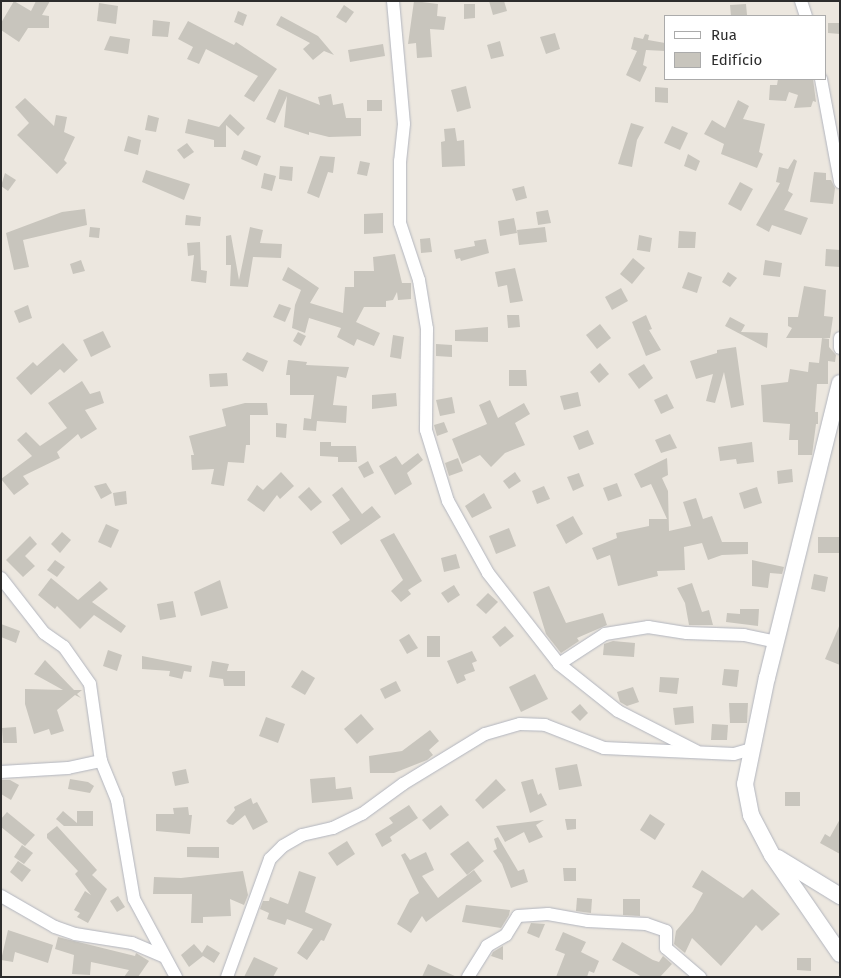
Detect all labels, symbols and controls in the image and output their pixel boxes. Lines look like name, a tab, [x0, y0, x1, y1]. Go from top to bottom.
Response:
legend	[664, 15, 826, 80]
text: Rua	[711, 26, 737, 44]
text: Edifício	[711, 51, 762, 69]

